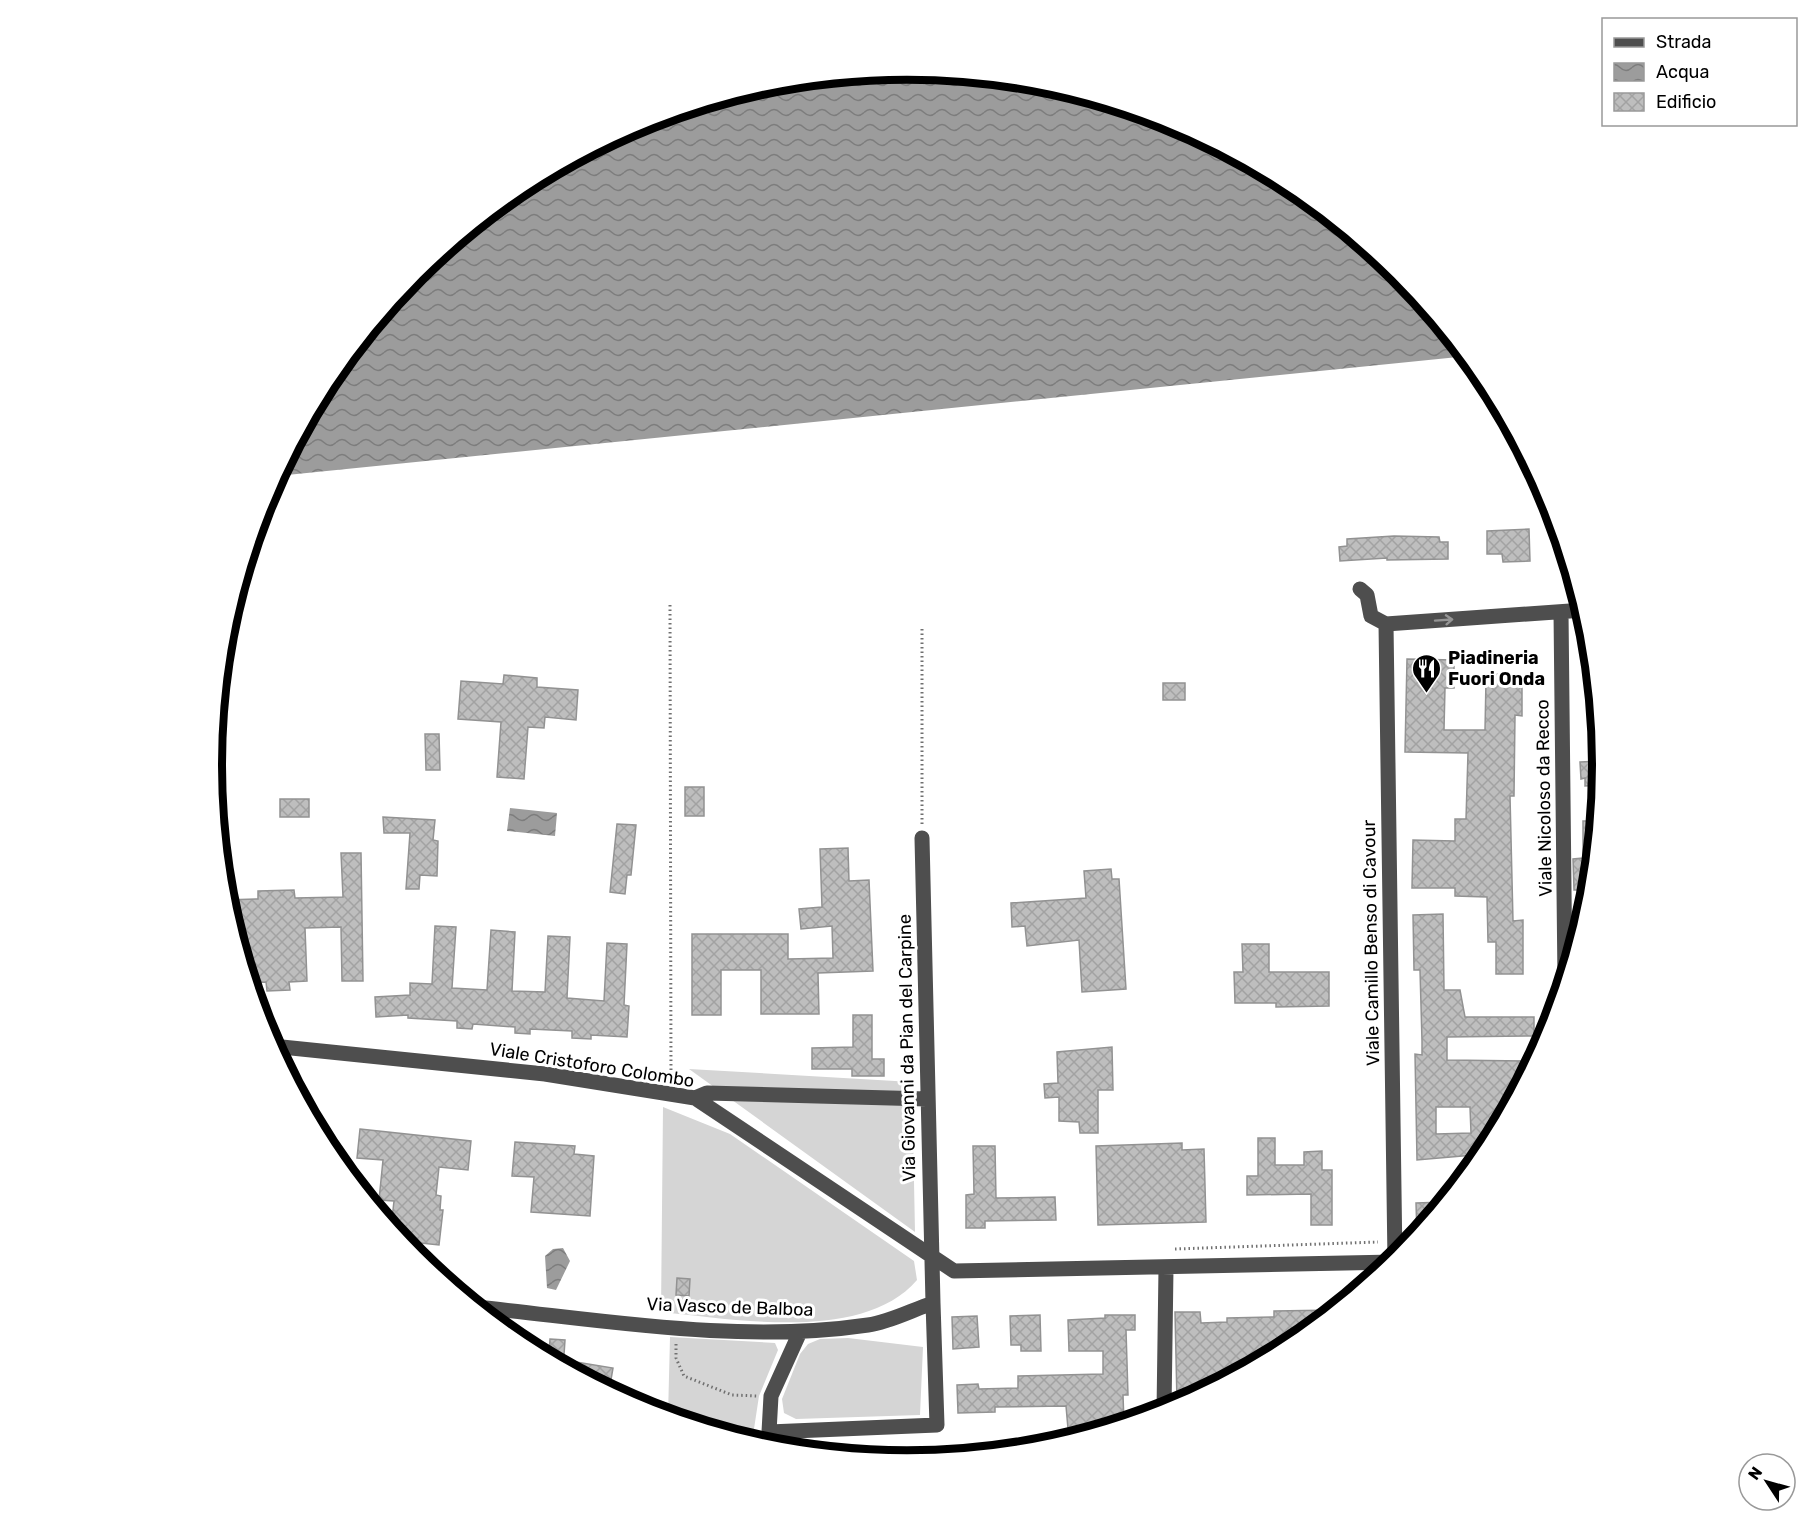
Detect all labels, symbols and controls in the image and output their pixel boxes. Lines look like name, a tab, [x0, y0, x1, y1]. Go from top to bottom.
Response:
legend	[1602, 18, 1797, 126]
text: Strada	[1656, 31, 1712, 53]
text: Acqua	[1656, 61, 1709, 83]
text: Edificio	[1656, 91, 1716, 113]
one-way arrow	[1434, 614, 1454, 625]
place label: Piadineria Fuori Onda	[1448, 647, 1545, 690]
restaurant icon: Piadineria Fuori Onda	[1411, 652, 1443, 694]
street label: Viale Nicoloso da Recco	[1531, 699, 1557, 897]
street label: Viale Camillo Benso di Cavour	[1358, 819, 1384, 1066]
street label: Via Giovanni da Pian del Carpine	[894, 914, 920, 1182]
street label: Viale Cristoforo Colombo	[488, 1038, 696, 1092]
street label: Via Vasco de Balboa	[646, 1293, 814, 1321]
north arrow	[1737, 1452, 1797, 1512]
text: N	[1744, 1463, 1766, 1484]

